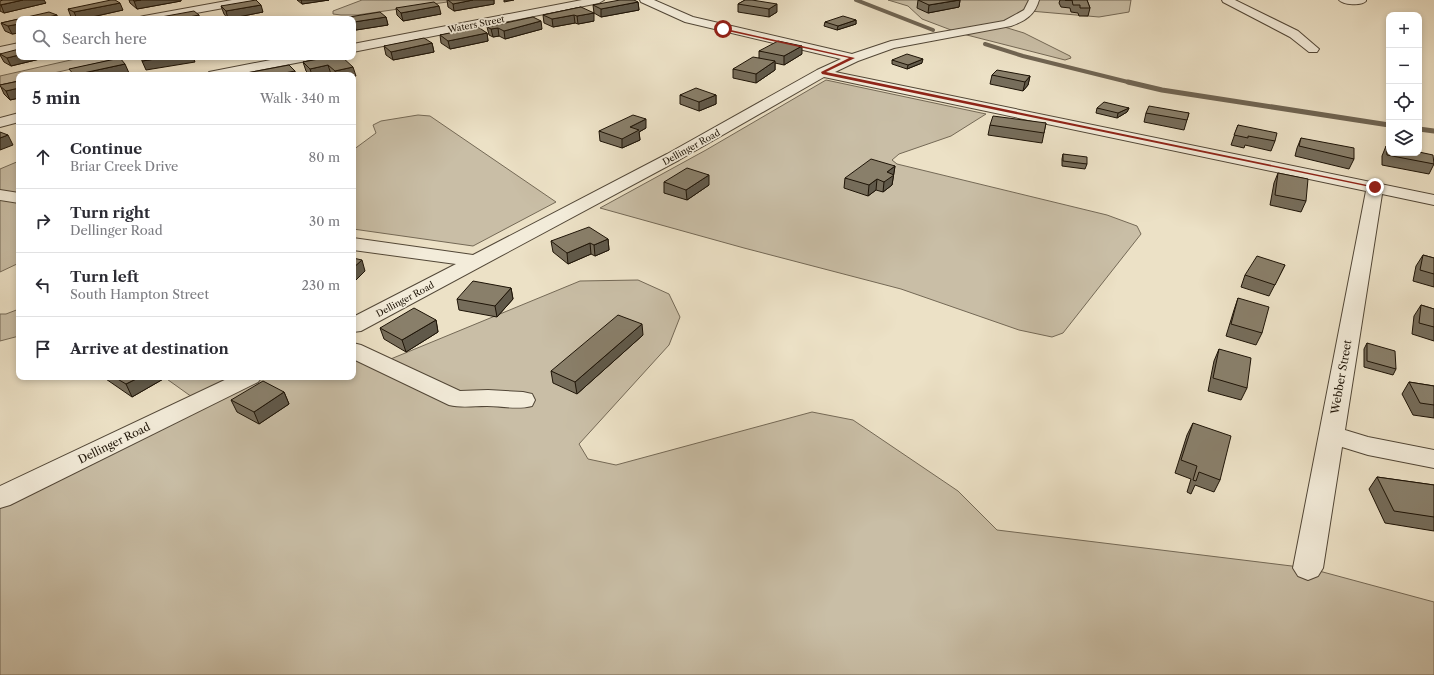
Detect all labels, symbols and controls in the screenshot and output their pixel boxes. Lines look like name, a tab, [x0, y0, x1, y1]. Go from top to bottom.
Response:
map controls	[1386, 12, 1422, 156]
button: +	[1386, 12, 1422, 48]
street label: Waters Street	[446, 13, 506, 35]
search box	[16, 16, 356, 60]
route start	[714, 20, 732, 38]
icon: search	[30, 27, 52, 49]
text: Search here	[62, 29, 147, 48]
button: −	[1386, 48, 1422, 84]
button: locate	[1386, 84, 1422, 120]
text: 5 min	[32, 88, 80, 108]
text: Walk · 340 m	[260, 90, 340, 106]
button: layers	[1386, 120, 1422, 156]
street label: Dellinger Road	[660, 126, 722, 167]
text: Continue	[70, 139, 142, 158]
icon: ahead	[32, 146, 54, 168]
text: 80 m	[308, 149, 340, 165]
text: Briar Creek Drive	[70, 158, 178, 174]
route end	[1366, 178, 1384, 196]
text: Turn right	[70, 203, 150, 222]
icon: right	[32, 210, 54, 232]
text: 30 m	[309, 213, 340, 229]
text: Dellinger Road	[70, 222, 163, 238]
text: Turn left	[70, 267, 139, 286]
icon: left	[32, 274, 54, 296]
text: 230 m	[302, 277, 340, 293]
street label: Dellinger Road	[374, 279, 436, 319]
text: South Hampton Street	[70, 286, 209, 302]
icon: arrive	[32, 338, 54, 360]
text: Arrive at destination	[70, 339, 229, 358]
street label: Webber Street	[1327, 339, 1354, 416]
street label: Dellinger Road	[76, 419, 153, 466]

